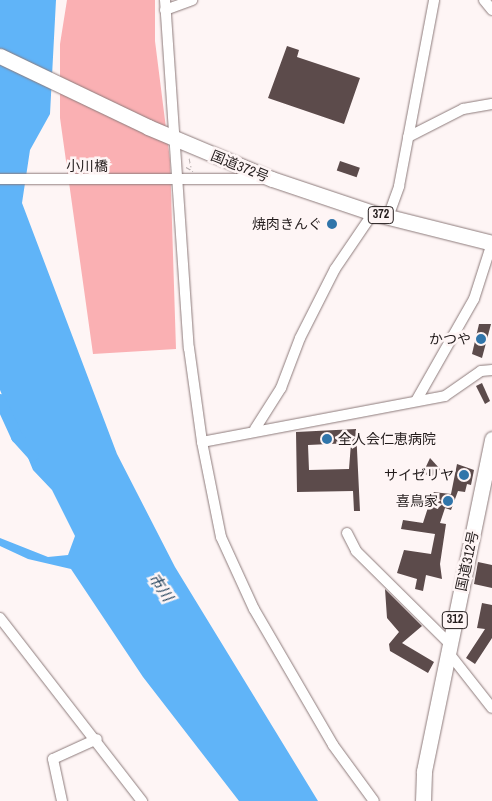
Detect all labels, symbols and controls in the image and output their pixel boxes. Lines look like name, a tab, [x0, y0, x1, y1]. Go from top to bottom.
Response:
street label: 国道372号	[209, 147, 271, 185]
street label: 小川橋	[66, 158, 108, 174]
road number: 372	[367, 206, 395, 224]
place label: 焼肉きんぐ	[252, 216, 322, 232]
marker: 焼肉きんぐ	[326, 218, 338, 230]
place label: かつや	[429, 331, 471, 347]
marker: かつや	[475, 333, 487, 345]
place label: 全人会仁恵病院	[338, 431, 436, 447]
marker: 全人会仁恵病院	[320, 432, 334, 446]
place label: サイゼリヤ	[384, 467, 454, 483]
marker: サイゼリヤ	[458, 469, 470, 481]
place label: 喜鳥家	[396, 493, 438, 509]
marker: 喜鳥家	[442, 495, 454, 507]
street label: 国道312号	[452, 529, 482, 593]
water label: 市川	[145, 570, 177, 604]
road number: 312	[441, 610, 469, 630]

